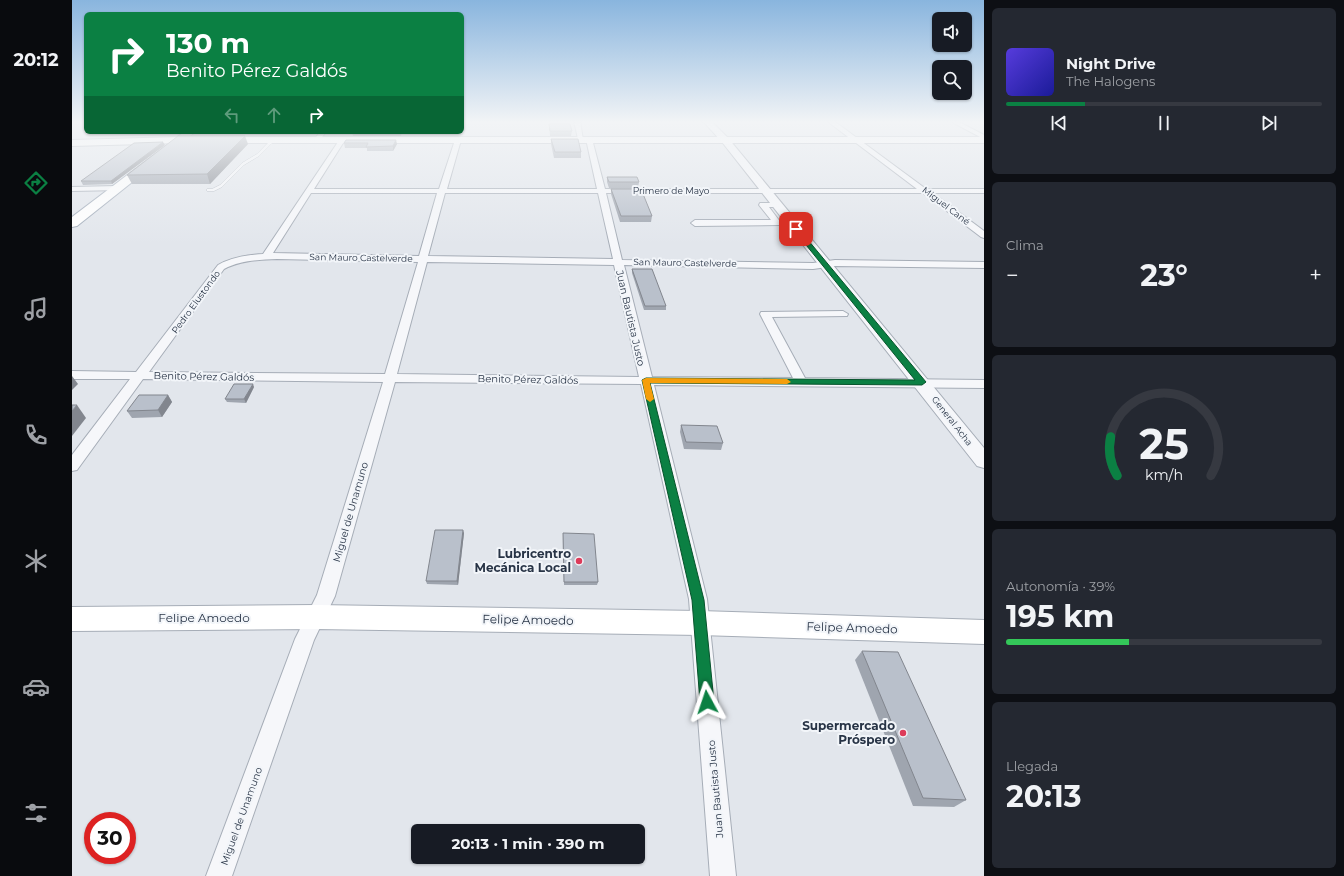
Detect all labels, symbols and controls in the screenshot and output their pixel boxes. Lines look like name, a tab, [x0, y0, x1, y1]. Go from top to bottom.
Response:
map controls	[932, 12, 972, 100]
button: sound	[932, 12, 972, 52]
text: 130 m	[166, 26, 250, 60]
icon: right	[100, 28, 152, 80]
text: 20:12	[13, 49, 59, 71]
text: Night Drive	[1066, 54, 1156, 73]
text: Benito Pérez Galdós	[166, 60, 347, 82]
button: search	[932, 60, 972, 100]
text: The Halogens	[1066, 73, 1155, 89]
icon: left	[221, 104, 243, 126]
icon: ahead	[263, 104, 285, 126]
icon: right	[305, 104, 327, 126]
icon: previous	[1048, 112, 1070, 134]
icon: pause	[1153, 112, 1175, 134]
icon: next	[1258, 112, 1280, 134]
icon: directions	[22, 169, 50, 197]
street label: Miguel Cané	[920, 184, 973, 227]
street label: Primero de Mayo	[633, 185, 710, 196]
pin	[779, 212, 813, 246]
icon: arrive	[785, 218, 807, 240]
text: Clima	[1006, 237, 1044, 253]
street label: San Mauro Castelverde	[309, 251, 413, 264]
street label: San Mauro Castelverde	[633, 256, 737, 269]
text: 23°	[1140, 257, 1188, 294]
text: −	[1006, 262, 1019, 289]
text: +	[1309, 262, 1322, 289]
street label: Pedro Elustondo	[169, 268, 222, 335]
street label: Juan Bautista Justo	[613, 268, 648, 367]
icon: music	[22, 295, 50, 323]
street label: Benito Pérez Galdós	[154, 369, 255, 384]
street label: Benito Pérez Galdós	[478, 372, 579, 387]
street label: General Acha	[930, 394, 975, 448]
text: 25	[1139, 419, 1189, 469]
icon: phone	[22, 421, 50, 449]
street label: Miguel de Unamuno	[330, 461, 371, 564]
text: km/h	[1145, 466, 1183, 484]
place label: Lubricentro Mecánica Local	[475, 546, 571, 575]
icon: climate	[22, 547, 50, 575]
marker: Lubricentro Mecánica Local	[574, 556, 584, 566]
text: Autonomía · 39%	[1006, 578, 1115, 594]
text: 195 km	[1006, 598, 1114, 635]
street label: Felipe Amoedo	[158, 610, 250, 625]
street label: Felipe Amoedo	[482, 611, 574, 628]
street label: Felipe Amoedo	[806, 618, 898, 637]
icon: car	[22, 673, 50, 701]
position arrow	[686, 681, 728, 723]
place label: Supermercado Próspero	[802, 718, 895, 747]
marker: Supermercado Próspero	[898, 728, 908, 738]
street label: Juan Bautista Justo	[705, 740, 726, 839]
text: Llegada	[1006, 758, 1058, 774]
street label: Miguel de Unamuno	[218, 765, 265, 867]
text: 20:13	[1006, 778, 1081, 815]
icon: filters	[22, 799, 50, 827]
speed limit sign: 30	[84, 812, 136, 864]
text: 20:13 · 1 min · 390 m	[451, 834, 605, 853]

